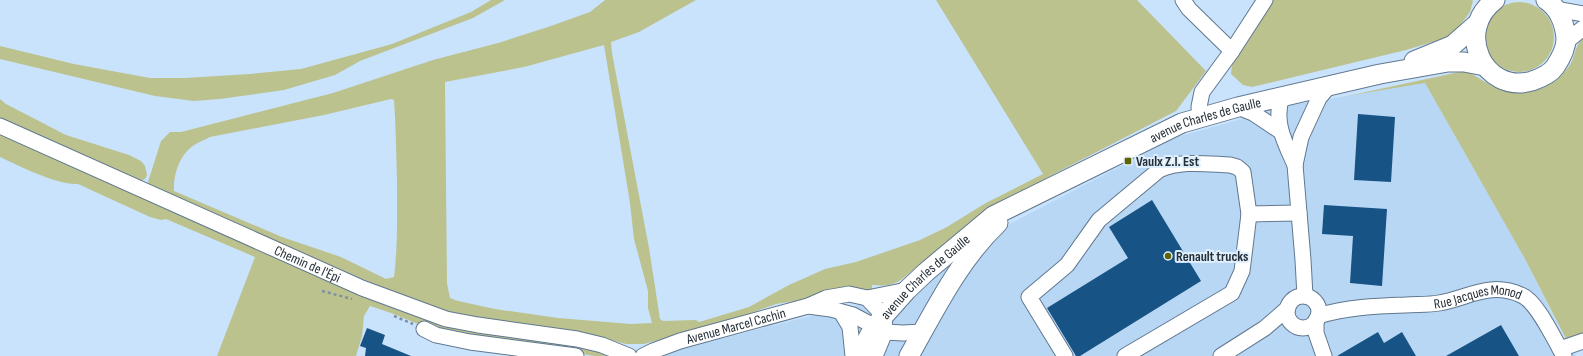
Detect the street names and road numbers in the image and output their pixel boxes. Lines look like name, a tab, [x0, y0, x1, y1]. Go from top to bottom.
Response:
street label: avenue Charles de Gaulle	[1147, 94, 1263, 147]
street label: avenue Charles de Gaulle	[877, 231, 973, 323]
street label: Chemin de l'Épi	[272, 242, 343, 286]
street label: Rue Jacques Monod	[1433, 281, 1525, 313]
street label: Avenue Marcel Cachin	[684, 304, 788, 348]

